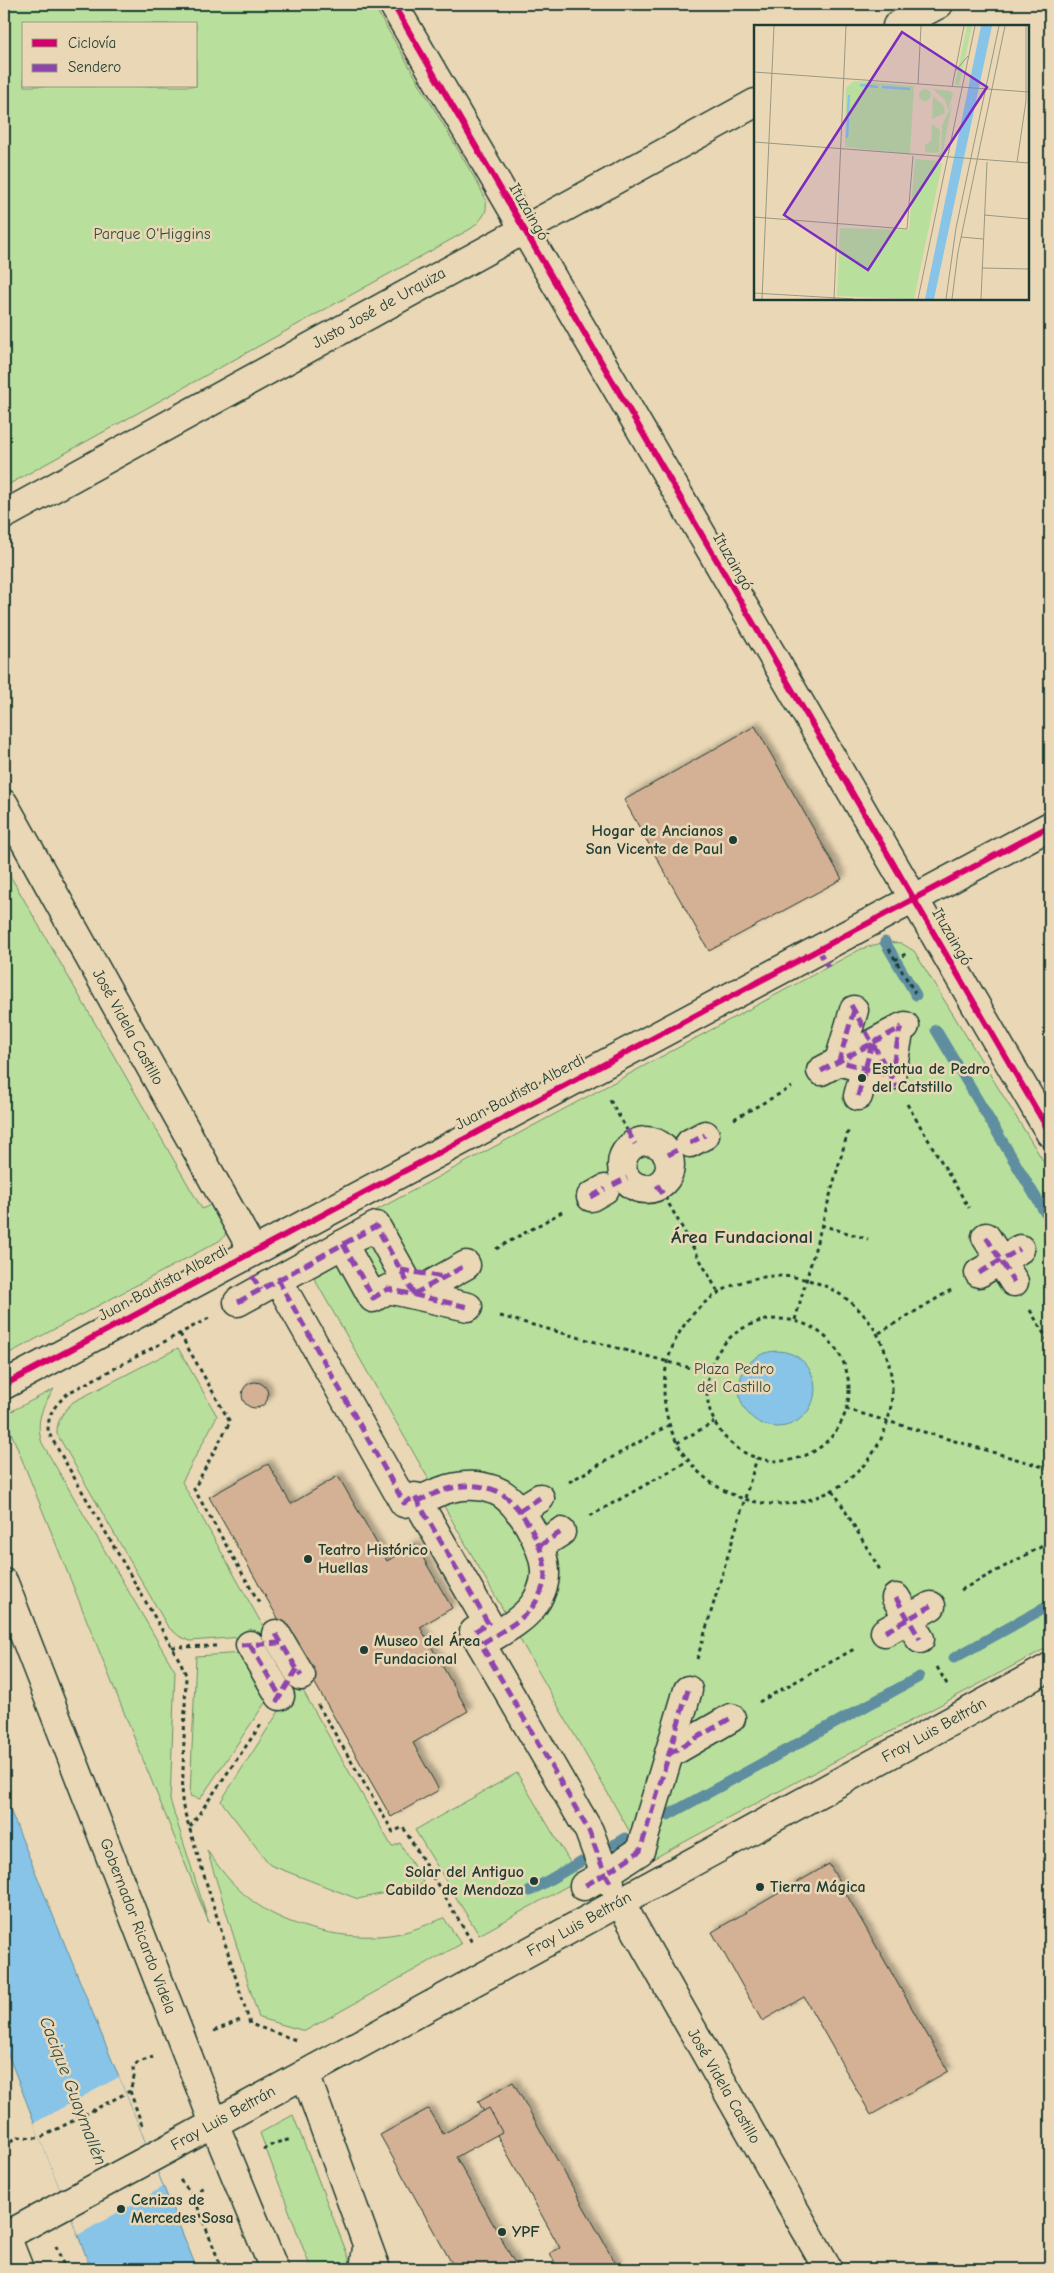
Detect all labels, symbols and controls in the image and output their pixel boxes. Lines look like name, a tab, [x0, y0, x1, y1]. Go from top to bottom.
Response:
legend	[22, 22, 198, 88]
inset map	[754, 25, 1029, 300]
text: Ciclovía	[68, 34, 116, 52]
text: Sendero	[68, 58, 121, 76]
street label: Ituzaingó	[505, 180, 553, 244]
park label: Parque O'Higgins	[93, 225, 211, 243]
street label: Justo José de Urquiza	[309, 264, 449, 352]
street label: Ituzaingó	[709, 530, 757, 594]
place label: Hogar de Ancianos San Vicente de Paul	[586, 822, 723, 858]
marker: Hogar de Ancianos San Vicente de Paul	[727, 834, 739, 846]
street label: Ituzaingó	[928, 905, 976, 969]
street label: José Videla Castillo	[89, 966, 167, 1088]
street label: Juan Bautista Alberdi	[452, 1050, 588, 1134]
place label: Estatua de Pedro del Catstillo	[872, 1060, 990, 1096]
marker: Estatua de Pedro del Catstillo	[856, 1072, 868, 1084]
district label: Área Fundacional	[671, 1226, 813, 1248]
street label: Juan Bautista Alberdi	[95, 1241, 231, 1325]
park label: Plaza Pedro del Castillo	[694, 1360, 774, 1396]
place label: Teatro Histórico Huellas	[318, 1541, 428, 1577]
marker: Teatro Histórico Huellas	[302, 1553, 314, 1565]
place label: Museo del Área Fundacional	[374, 1631, 480, 1668]
marker: Museo del Área Fundacional	[358, 1644, 370, 1656]
street label: Fray Luis Beltrán	[879, 1694, 989, 1766]
street label: Gobernador Ricardo Videla	[96, 1836, 180, 2016]
place label: Solar del Antiguo Cabildo de Mendoza	[386, 1863, 524, 1899]
marker: Solar del Antiguo Cabildo de Mendoza	[528, 1875, 540, 1887]
place label: Tierra Mágica	[770, 1878, 866, 1896]
marker: Tierra Mágica	[754, 1881, 766, 1893]
street label: Fray Luis Beltrán	[524, 1888, 634, 1960]
water label: Cacique Guaymallén	[35, 2014, 111, 2168]
street label: José Videla Castillo	[684, 2025, 764, 2147]
street label: Fray Luis Beltrán	[168, 2082, 278, 2154]
place label: Cenizas de Mercedes Sosa	[131, 2191, 234, 2227]
marker: Cenizas de Mercedes Sosa	[115, 2203, 127, 2215]
place label: YPF	[512, 2223, 540, 2241]
marker: YPF	[496, 2226, 508, 2238]

